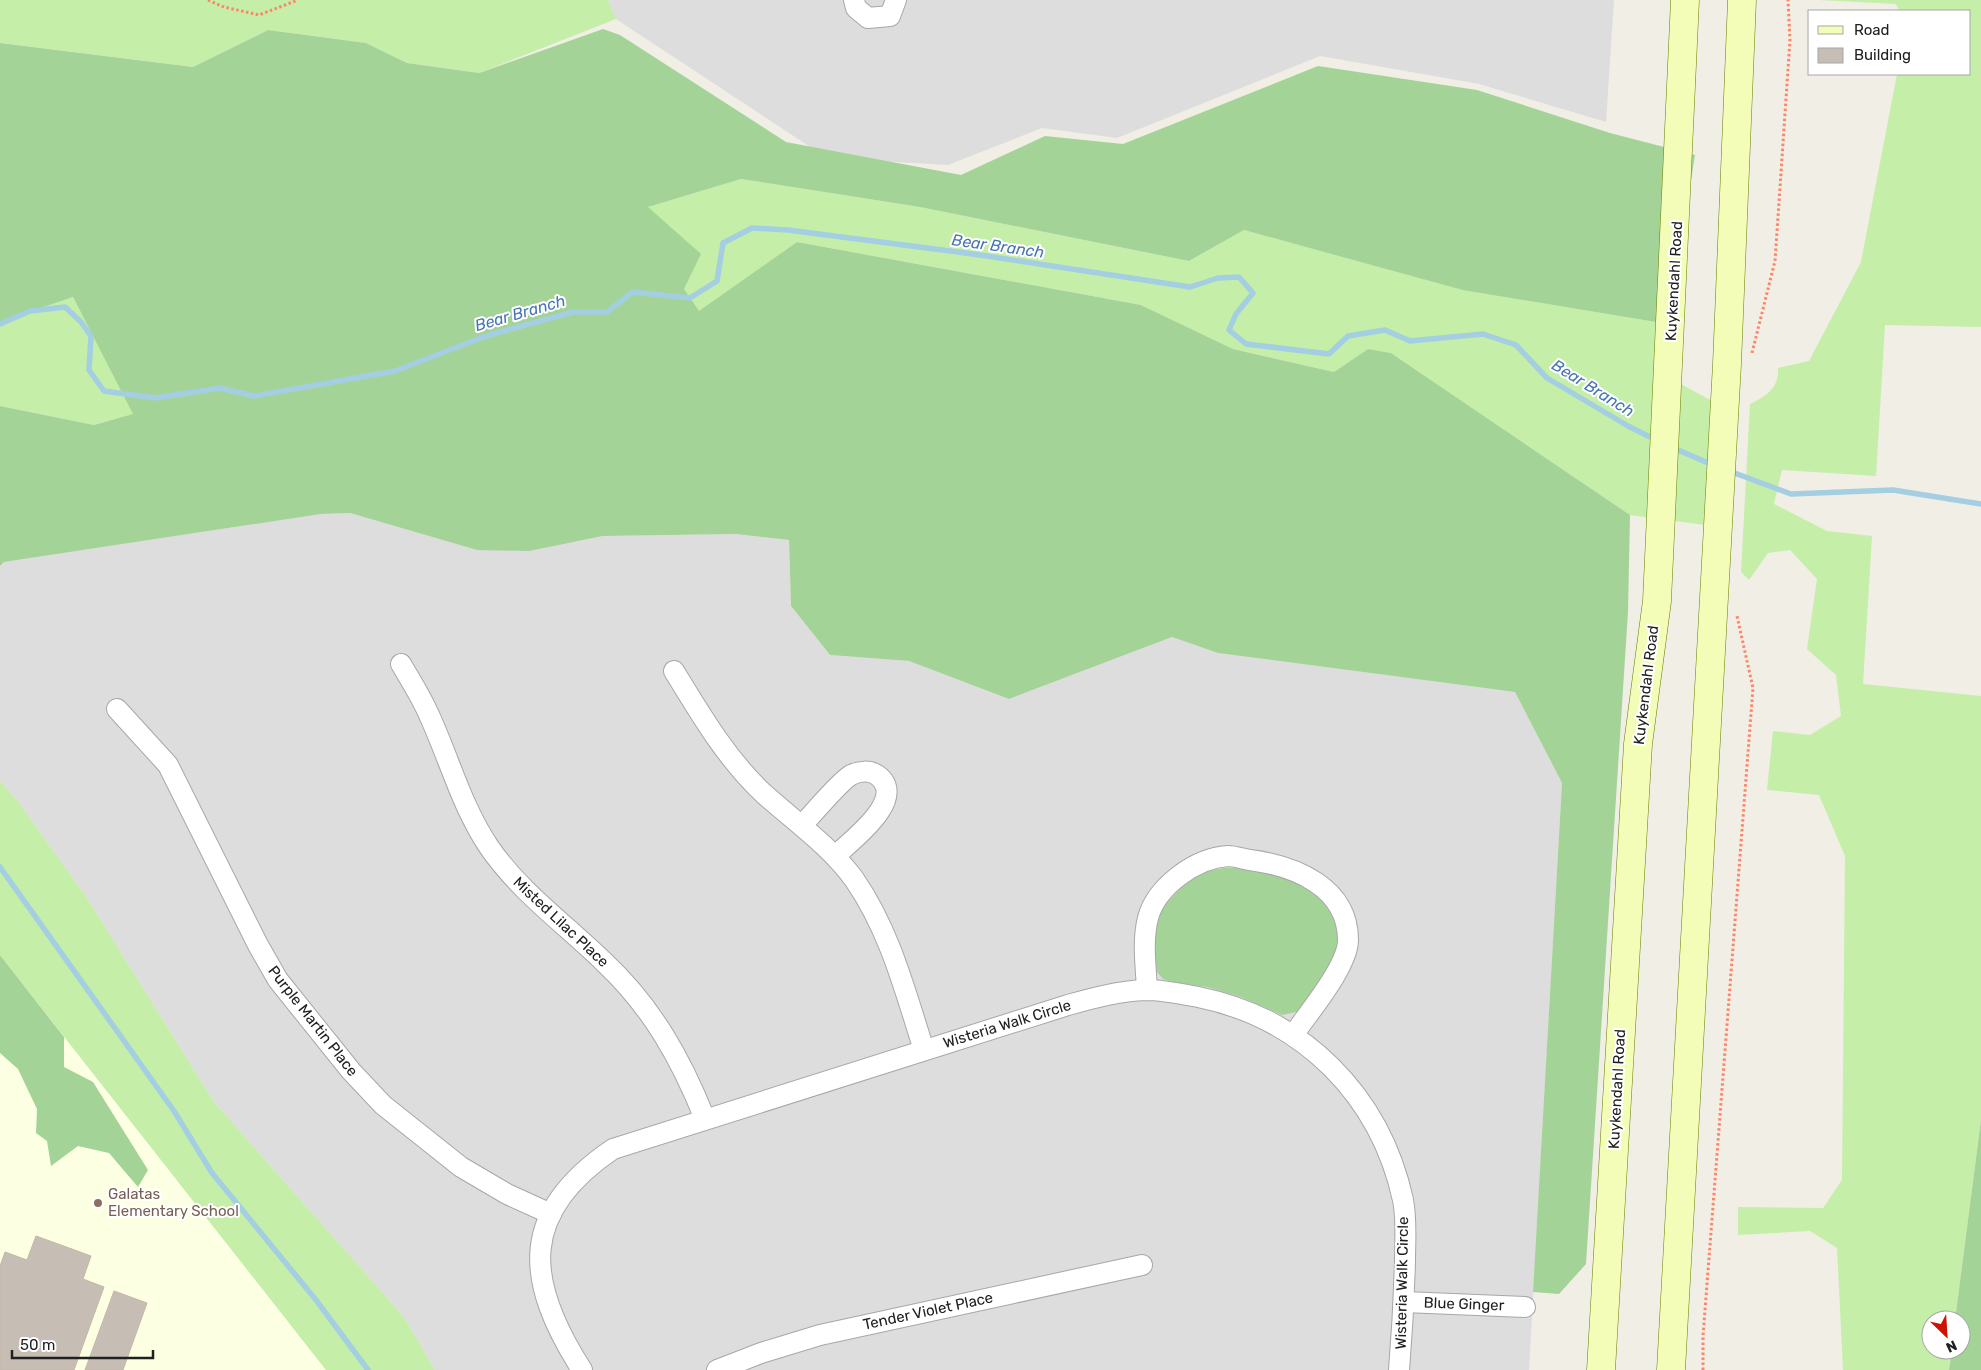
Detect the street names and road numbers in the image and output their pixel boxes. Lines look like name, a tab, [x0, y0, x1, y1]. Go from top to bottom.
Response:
street label: Kuykendahl Road	[1662, 221, 1686, 341]
street label: Kuykendahl Road	[1630, 624, 1662, 746]
street label: Misted Lilac Place	[509, 873, 613, 971]
street label: Purple Martin Place	[264, 962, 362, 1080]
street label: Wisteria Walk Circle	[941, 996, 1073, 1052]
street label: Kuykendahl Road	[1605, 1029, 1629, 1149]
street label: Wisteria Walk Circle	[1392, 1216, 1412, 1350]
street label: Tender Violet Place	[861, 1288, 995, 1334]
street label: Blue Ginger	[1423, 1294, 1505, 1314]

